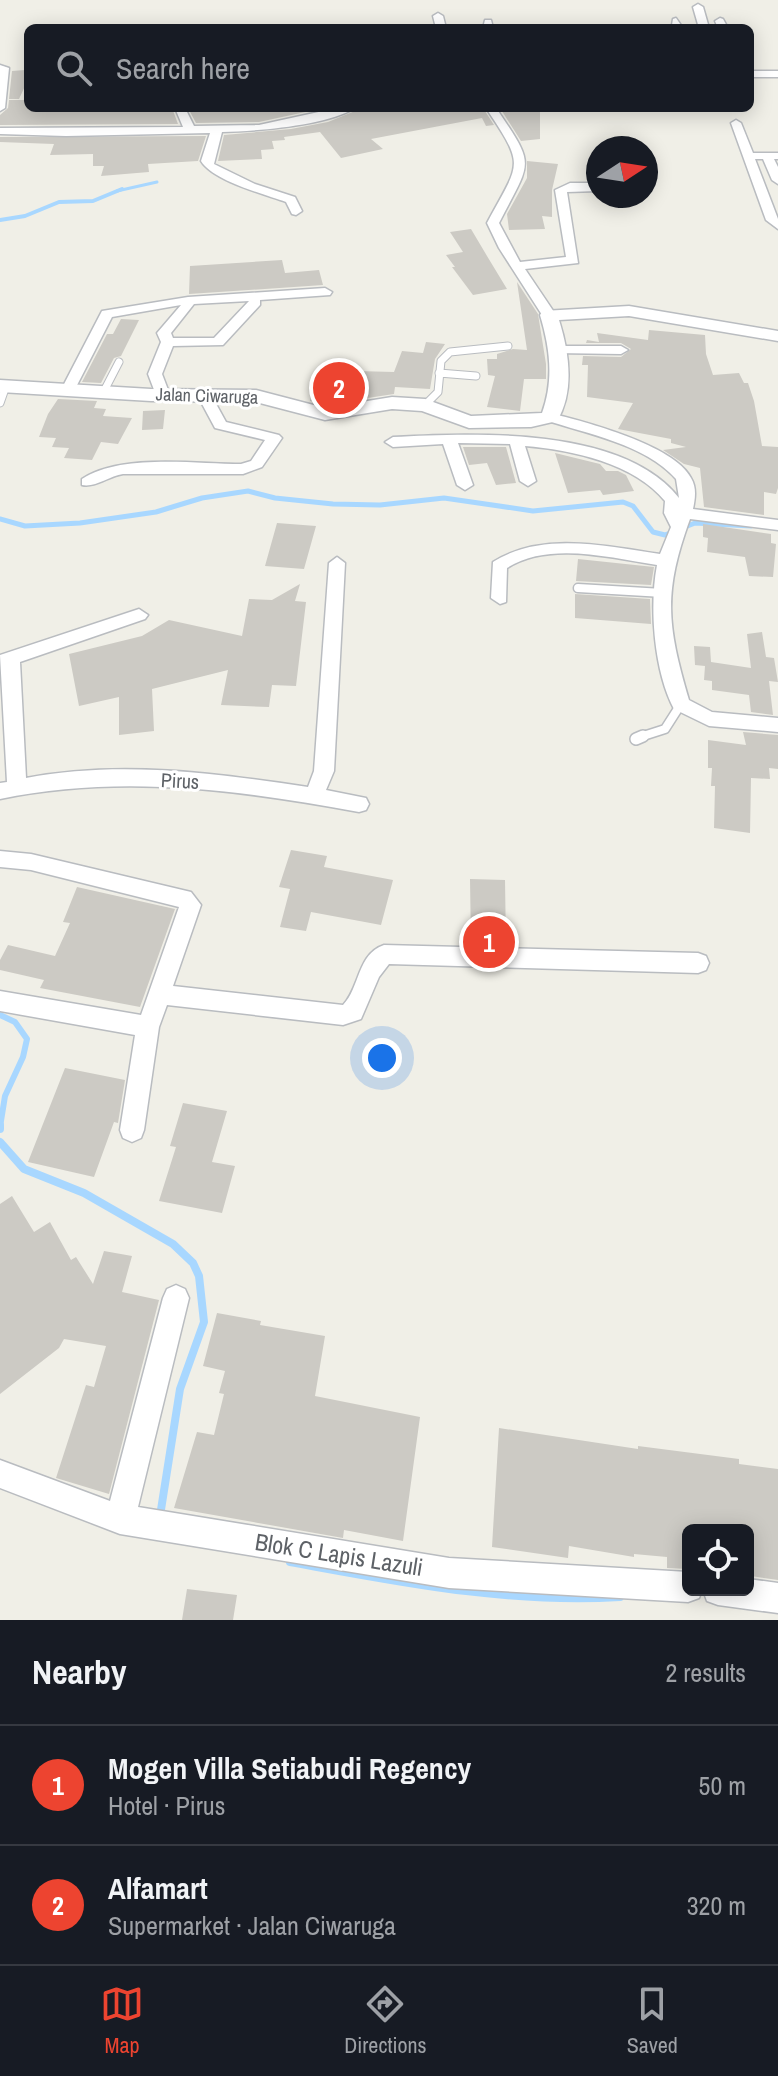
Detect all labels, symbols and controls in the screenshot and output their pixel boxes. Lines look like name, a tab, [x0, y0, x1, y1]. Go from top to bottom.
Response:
search box	[24, 24, 754, 112]
icon: search	[52, 46, 96, 90]
text: Search here	[116, 48, 250, 88]
north arrow	[586, 136, 658, 208]
pin: 2	[313, 358, 365, 418]
street label: Jalan Ciwaruga	[155, 381, 259, 410]
street label: Pirus	[160, 766, 200, 795]
pin: 1	[463, 912, 515, 972]
your location	[362, 1038, 402, 1078]
map controls	[682, 1524, 754, 1596]
button: locate	[682, 1524, 754, 1596]
street label: Blok C Lapis Lazuli	[253, 1525, 425, 1583]
text: Nearby	[32, 1649, 127, 1695]
text: 2 results	[665, 1655, 746, 1690]
text: Mogen Villa Setiabudi Regency	[108, 1748, 471, 1788]
text: 1	[52, 1768, 64, 1803]
text: 50 m	[699, 1768, 746, 1803]
text: Hotel · Pirus	[108, 1788, 225, 1823]
text: Alfamart	[108, 1868, 208, 1908]
text: 2	[52, 1888, 64, 1923]
text: 320 m	[687, 1888, 746, 1923]
text: Supermarket · Jalan Ciwaruga	[108, 1908, 396, 1943]
tab: Map	[100, 1982, 144, 2060]
tab: Directions	[344, 1982, 427, 2060]
tab: Saved	[627, 1982, 678, 2060]

